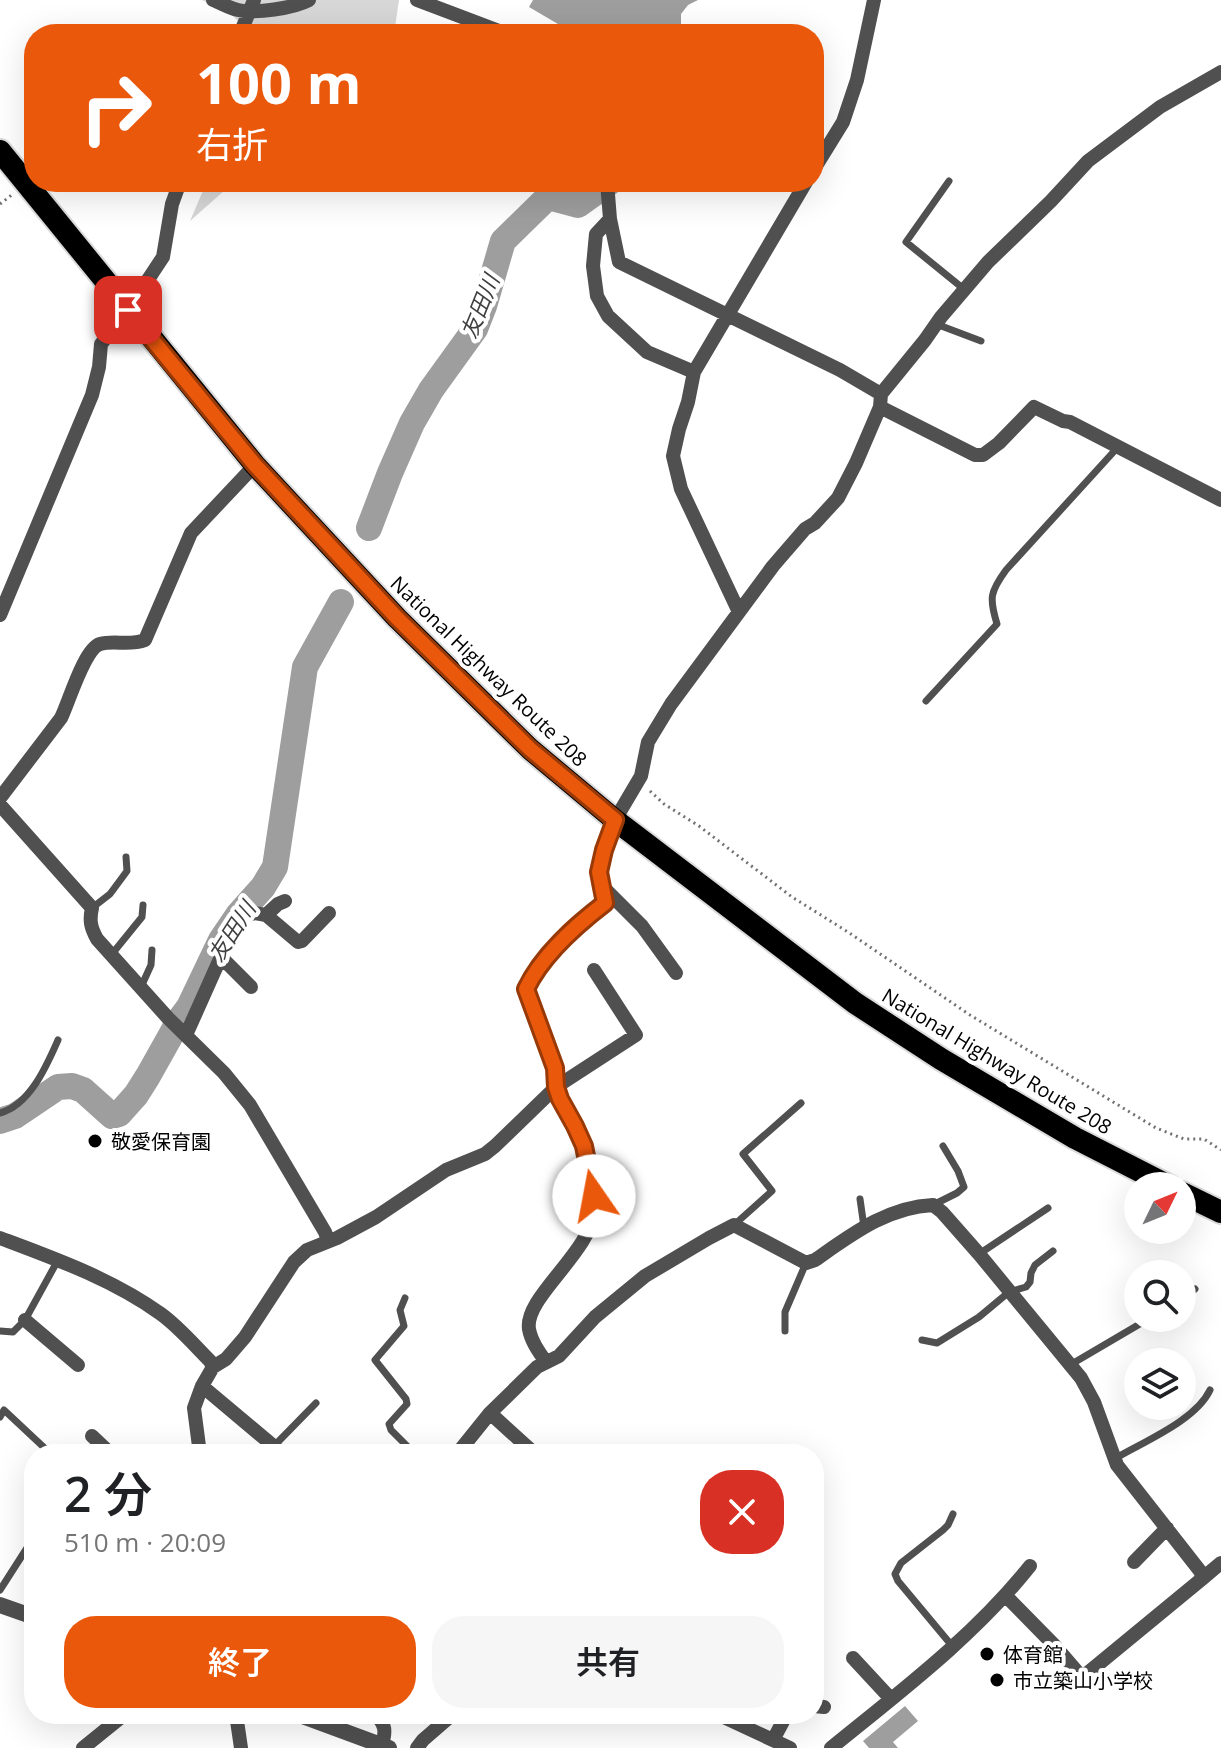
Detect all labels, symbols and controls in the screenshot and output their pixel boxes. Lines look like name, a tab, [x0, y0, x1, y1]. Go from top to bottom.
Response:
text: 100 m	[196, 44, 362, 120]
icon: right	[64, 56, 168, 160]
text: 右折	[196, 120, 268, 169]
water label: 友田川	[453, 268, 506, 342]
pin	[94, 276, 162, 344]
icon: arrive	[106, 288, 150, 332]
street label: National Highway Route 208	[385, 570, 593, 772]
water label: 友田川	[200, 893, 263, 967]
street label: National Highway Route 208	[877, 982, 1117, 1140]
place label: 敬愛保育園	[111, 1128, 211, 1155]
marker: 敬愛保育園	[86, 1132, 104, 1150]
position arrow	[552, 1154, 636, 1238]
north arrow	[1124, 1172, 1196, 1244]
map controls	[1124, 1172, 1196, 1420]
button: search	[1124, 1260, 1196, 1332]
button: layers	[1124, 1348, 1196, 1420]
text: 2 分	[64, 1461, 152, 1526]
button: close	[700, 1470, 784, 1554]
text: 510 m · 20:09	[64, 1524, 226, 1560]
button: 終了	[64, 1616, 416, 1708]
button: 共有	[432, 1616, 784, 1708]
place label: 体育館	[1003, 1641, 1063, 1668]
marker: 体育館	[978, 1645, 996, 1663]
place label: 市立築山小学校	[1013, 1667, 1153, 1694]
marker: 市立築山小学校	[988, 1671, 1006, 1689]

